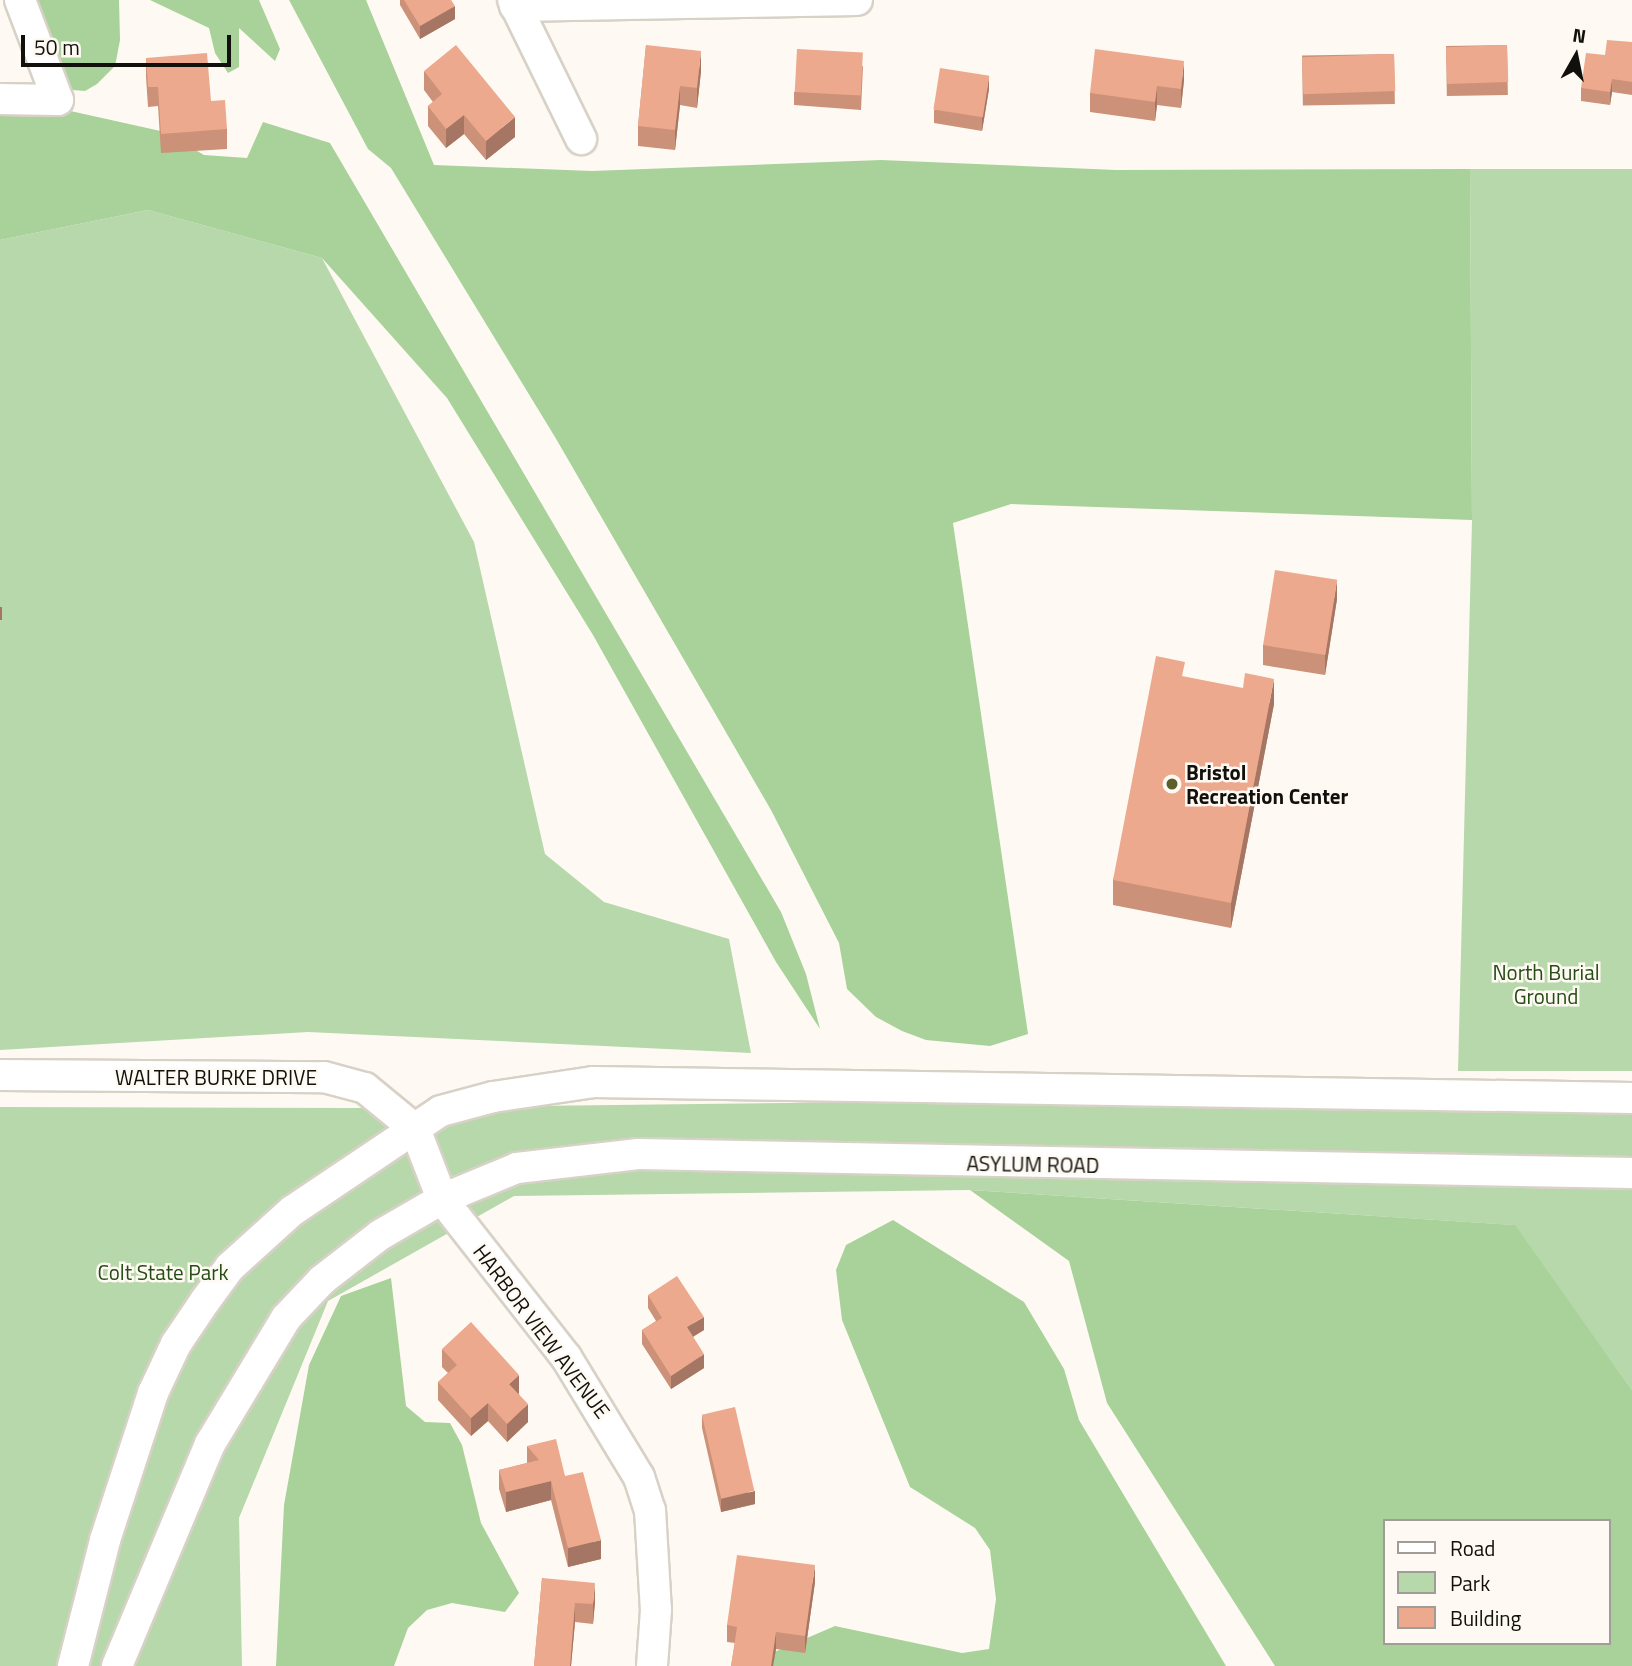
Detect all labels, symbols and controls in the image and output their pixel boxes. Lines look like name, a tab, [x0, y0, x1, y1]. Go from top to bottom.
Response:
text: N	[1571, 19, 1588, 50]
scale bar	[24, 21, 234, 65]
north arrow	[1541, 21, 1611, 91]
text: 50 m	[34, 31, 80, 63]
place label: Bristol Recreation Center	[1186, 759, 1348, 809]
marker: Bristol Recreation Center	[1164, 776, 1180, 792]
park label: North Burial Ground	[1492, 959, 1600, 1009]
street label: WALTER BURKE DRIVE	[115, 1064, 317, 1090]
street label: ASYLUM ROAD	[966, 1150, 1100, 1178]
street label: HARBOR VIEW AVENUE	[468, 1239, 616, 1423]
park label: Colt State Park	[97, 1259, 229, 1285]
legend	[1384, 1519, 1611, 1645]
text: Road	[1450, 1532, 1495, 1564]
text: Park	[1450, 1567, 1490, 1599]
text: Building	[1450, 1602, 1521, 1634]

